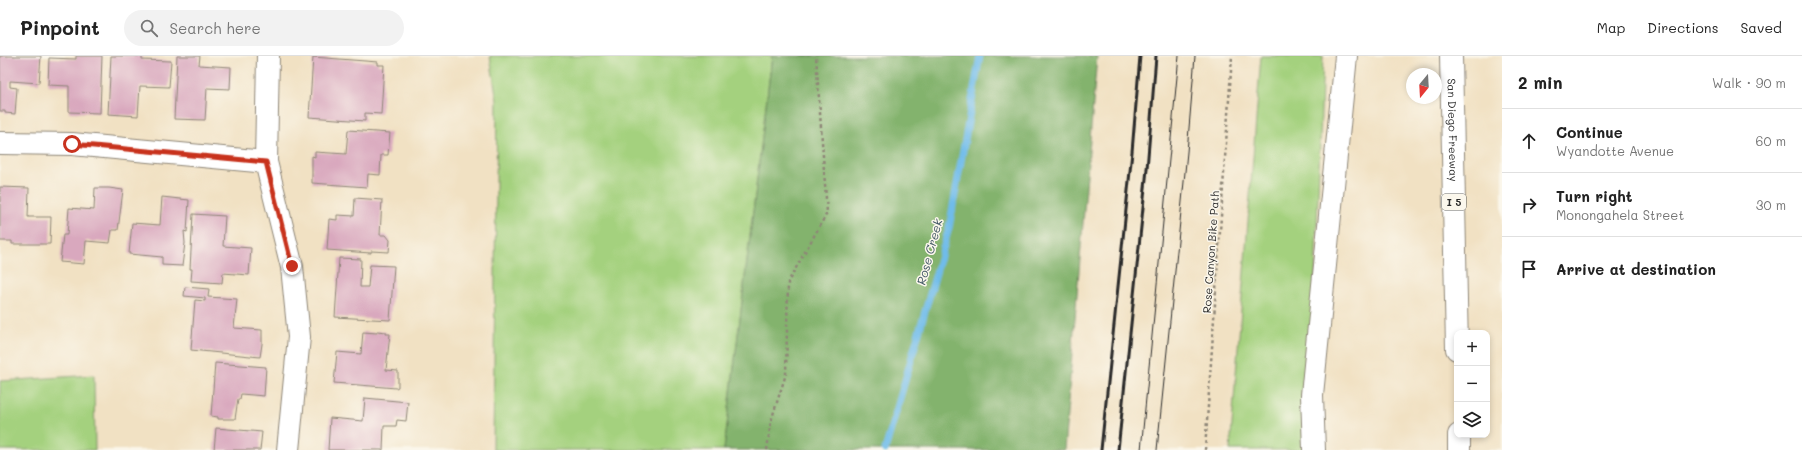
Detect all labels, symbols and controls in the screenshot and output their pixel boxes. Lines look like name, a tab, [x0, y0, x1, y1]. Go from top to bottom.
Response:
search box	[124, 10, 404, 46]
text: Pinpoint	[20, 15, 100, 40]
icon: search	[138, 17, 160, 39]
text: Search here	[170, 18, 261, 38]
text: Map	[1597, 18, 1625, 37]
text: Directions	[1647, 18, 1718, 37]
text: Saved	[1740, 18, 1782, 37]
north arrow	[1406, 68, 1442, 104]
text: 2 min	[1518, 71, 1563, 93]
text: Walk · 90 m	[1712, 74, 1786, 91]
street label: San Diego Freeway	[1444, 78, 1462, 182]
text: Continue	[1556, 122, 1623, 142]
icon: ahead	[1518, 130, 1540, 152]
text: 60 m	[1756, 132, 1786, 149]
route start	[63, 135, 81, 153]
text: Wyandotte Avenue	[1556, 142, 1674, 159]
text: Turn right	[1556, 186, 1633, 206]
street label: Rose Canyon Bike Path	[1199, 190, 1222, 314]
road number: I 5	[1442, 194, 1466, 210]
icon: right	[1518, 194, 1540, 216]
text: 30 m	[1756, 196, 1786, 213]
text: Monongahela Street	[1556, 206, 1684, 223]
water label: Rose Creek	[913, 216, 946, 287]
route end	[283, 257, 301, 275]
icon: arrive	[1518, 258, 1540, 280]
text: Arrive at destination	[1556, 259, 1716, 279]
map controls	[1454, 330, 1490, 438]
button: +	[1454, 330, 1490, 366]
button: −	[1454, 366, 1490, 402]
button: layers	[1454, 402, 1490, 438]

